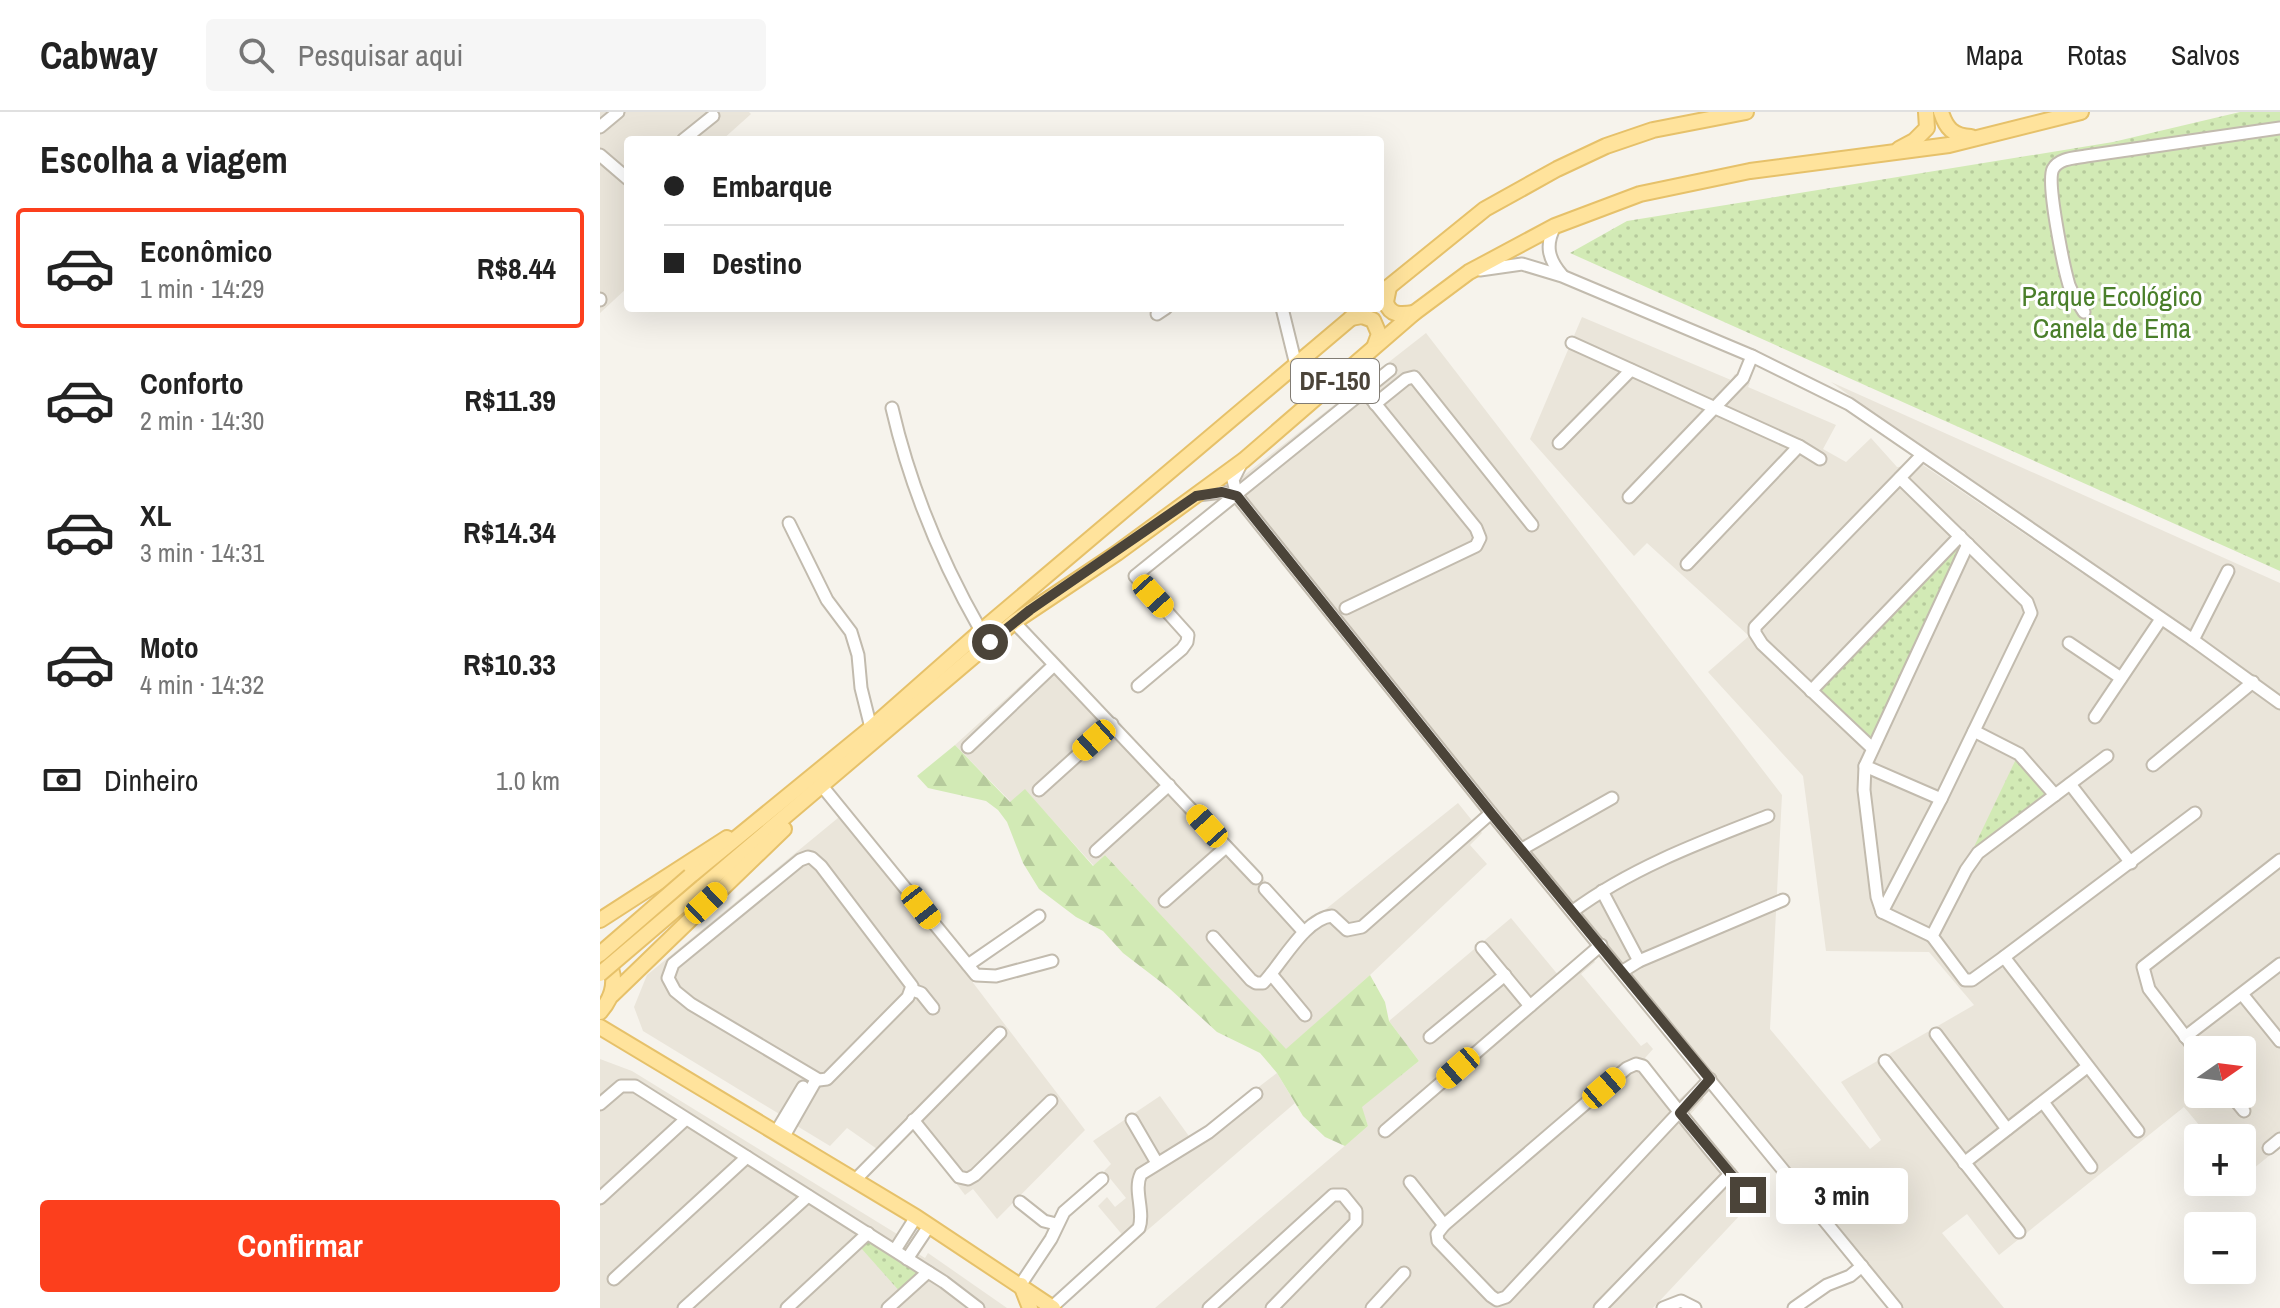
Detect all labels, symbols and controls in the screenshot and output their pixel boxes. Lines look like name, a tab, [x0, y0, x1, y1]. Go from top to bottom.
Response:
search box	[206, 19, 766, 91]
text: Cabway	[40, 30, 158, 81]
icon: search	[234, 33, 278, 77]
text: Pesquisar aqui	[298, 35, 463, 75]
text: Mapa	[1966, 36, 2023, 74]
text: Rotas	[2067, 36, 2127, 74]
text: Salvos	[2171, 36, 2240, 74]
text: Escolha a viagem	[40, 136, 288, 184]
text: Embarque	[712, 166, 832, 206]
text: Econômico	[140, 231, 273, 271]
icon: car	[44, 232, 116, 304]
text: Destino	[712, 243, 802, 283]
text: R$8.44	[477, 248, 556, 288]
text: 1 min · 14:29	[140, 271, 264, 306]
park label: Parque Ecológico Canela de Ema	[2021, 277, 2203, 347]
road number: DF-150	[1291, 359, 1379, 403]
text: Conforto	[140, 363, 244, 403]
icon: car	[44, 364, 116, 436]
text: R$11.39	[464, 380, 556, 420]
text: 2 min · 14:30	[140, 403, 264, 438]
text: XL	[140, 495, 171, 535]
icon: car	[44, 496, 116, 568]
text: R$14.34	[463, 512, 556, 552]
text: 3 min · 14:31	[140, 535, 264, 570]
car	[1128, 570, 1178, 622]
route start	[972, 624, 1008, 660]
text: Moto	[140, 627, 199, 667]
icon: car	[44, 628, 116, 700]
text: R$10.33	[463, 644, 556, 684]
text: 4 min · 14:32	[140, 667, 264, 702]
car	[1068, 715, 1120, 765]
icon: cash	[40, 758, 84, 802]
text: Dinheiro	[104, 760, 198, 800]
text: 1.0 km	[496, 763, 560, 798]
car	[1182, 800, 1232, 852]
car	[680, 878, 732, 928]
car	[897, 881, 945, 933]
north arrow	[2184, 1036, 2256, 1108]
map controls	[2184, 1036, 2256, 1284]
car	[1432, 1043, 1484, 1093]
car	[1578, 1063, 1630, 1113]
button: +	[2184, 1124, 2256, 1196]
callout: 3 min	[1776, 1167, 1908, 1223]
route end	[1730, 1177, 1766, 1213]
text: 3 min	[1814, 1178, 1870, 1213]
button: Confirmar	[40, 1200, 560, 1292]
button: −	[2184, 1212, 2256, 1284]

